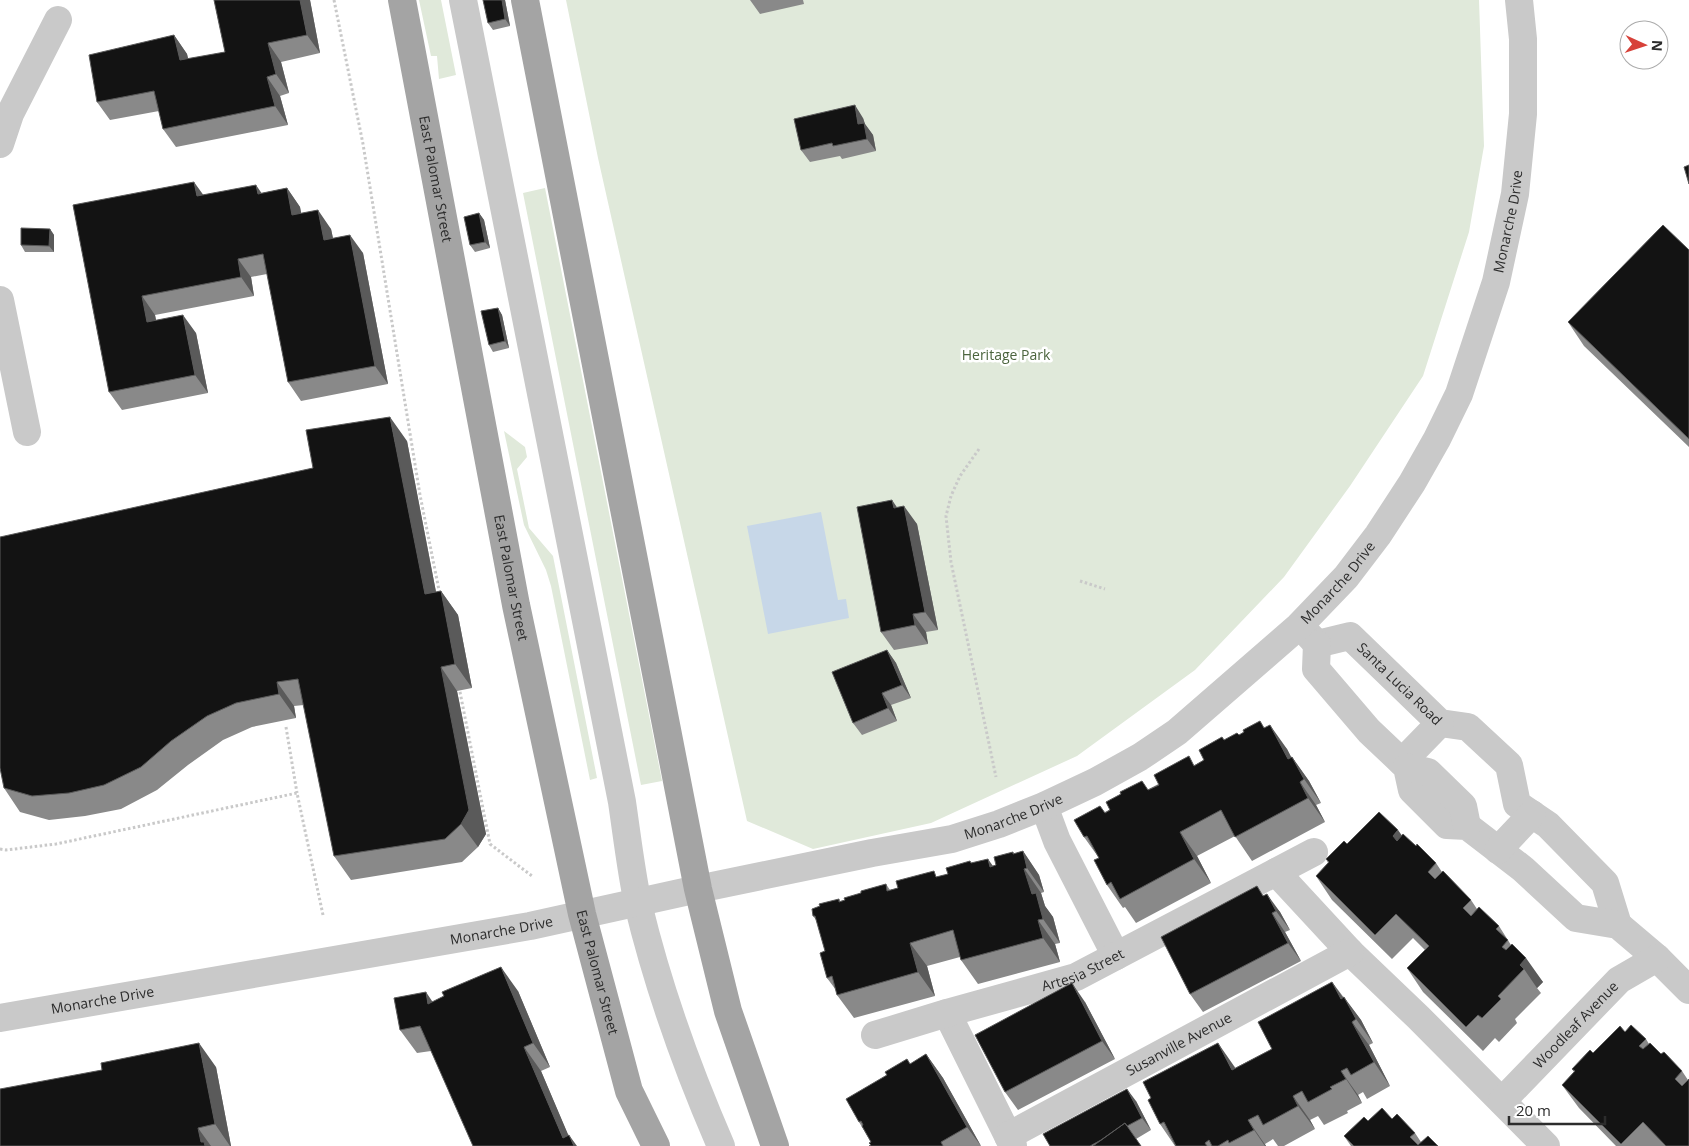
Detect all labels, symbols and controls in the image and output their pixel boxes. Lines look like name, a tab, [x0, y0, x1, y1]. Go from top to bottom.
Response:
north arrow	[1619, 20, 1669, 70]
text: N	[1648, 40, 1667, 52]
street label: East Palomar Street	[415, 114, 457, 244]
street label: Monarche Drive	[1488, 169, 1526, 275]
park label: Heritage Park	[962, 345, 1051, 364]
street label: East Palomar Street	[490, 513, 533, 643]
street label: Monarche Drive	[1296, 537, 1379, 628]
street label: Santa Lucia Road	[1353, 638, 1447, 729]
street label: Monarche Drive	[961, 789, 1066, 844]
street label: East Palomar Street	[572, 908, 624, 1037]
street label: Monarche Drive	[448, 911, 555, 949]
street label: Artesia Street	[1039, 944, 1127, 995]
street label: Woodleaf Avenue	[1529, 977, 1622, 1072]
street label: Monarche Drive	[49, 981, 156, 1018]
street label: Susanville Avenue	[1122, 1007, 1235, 1080]
scale bar	[1509, 1094, 1605, 1126]
text: 20 m	[1516, 1100, 1551, 1120]

